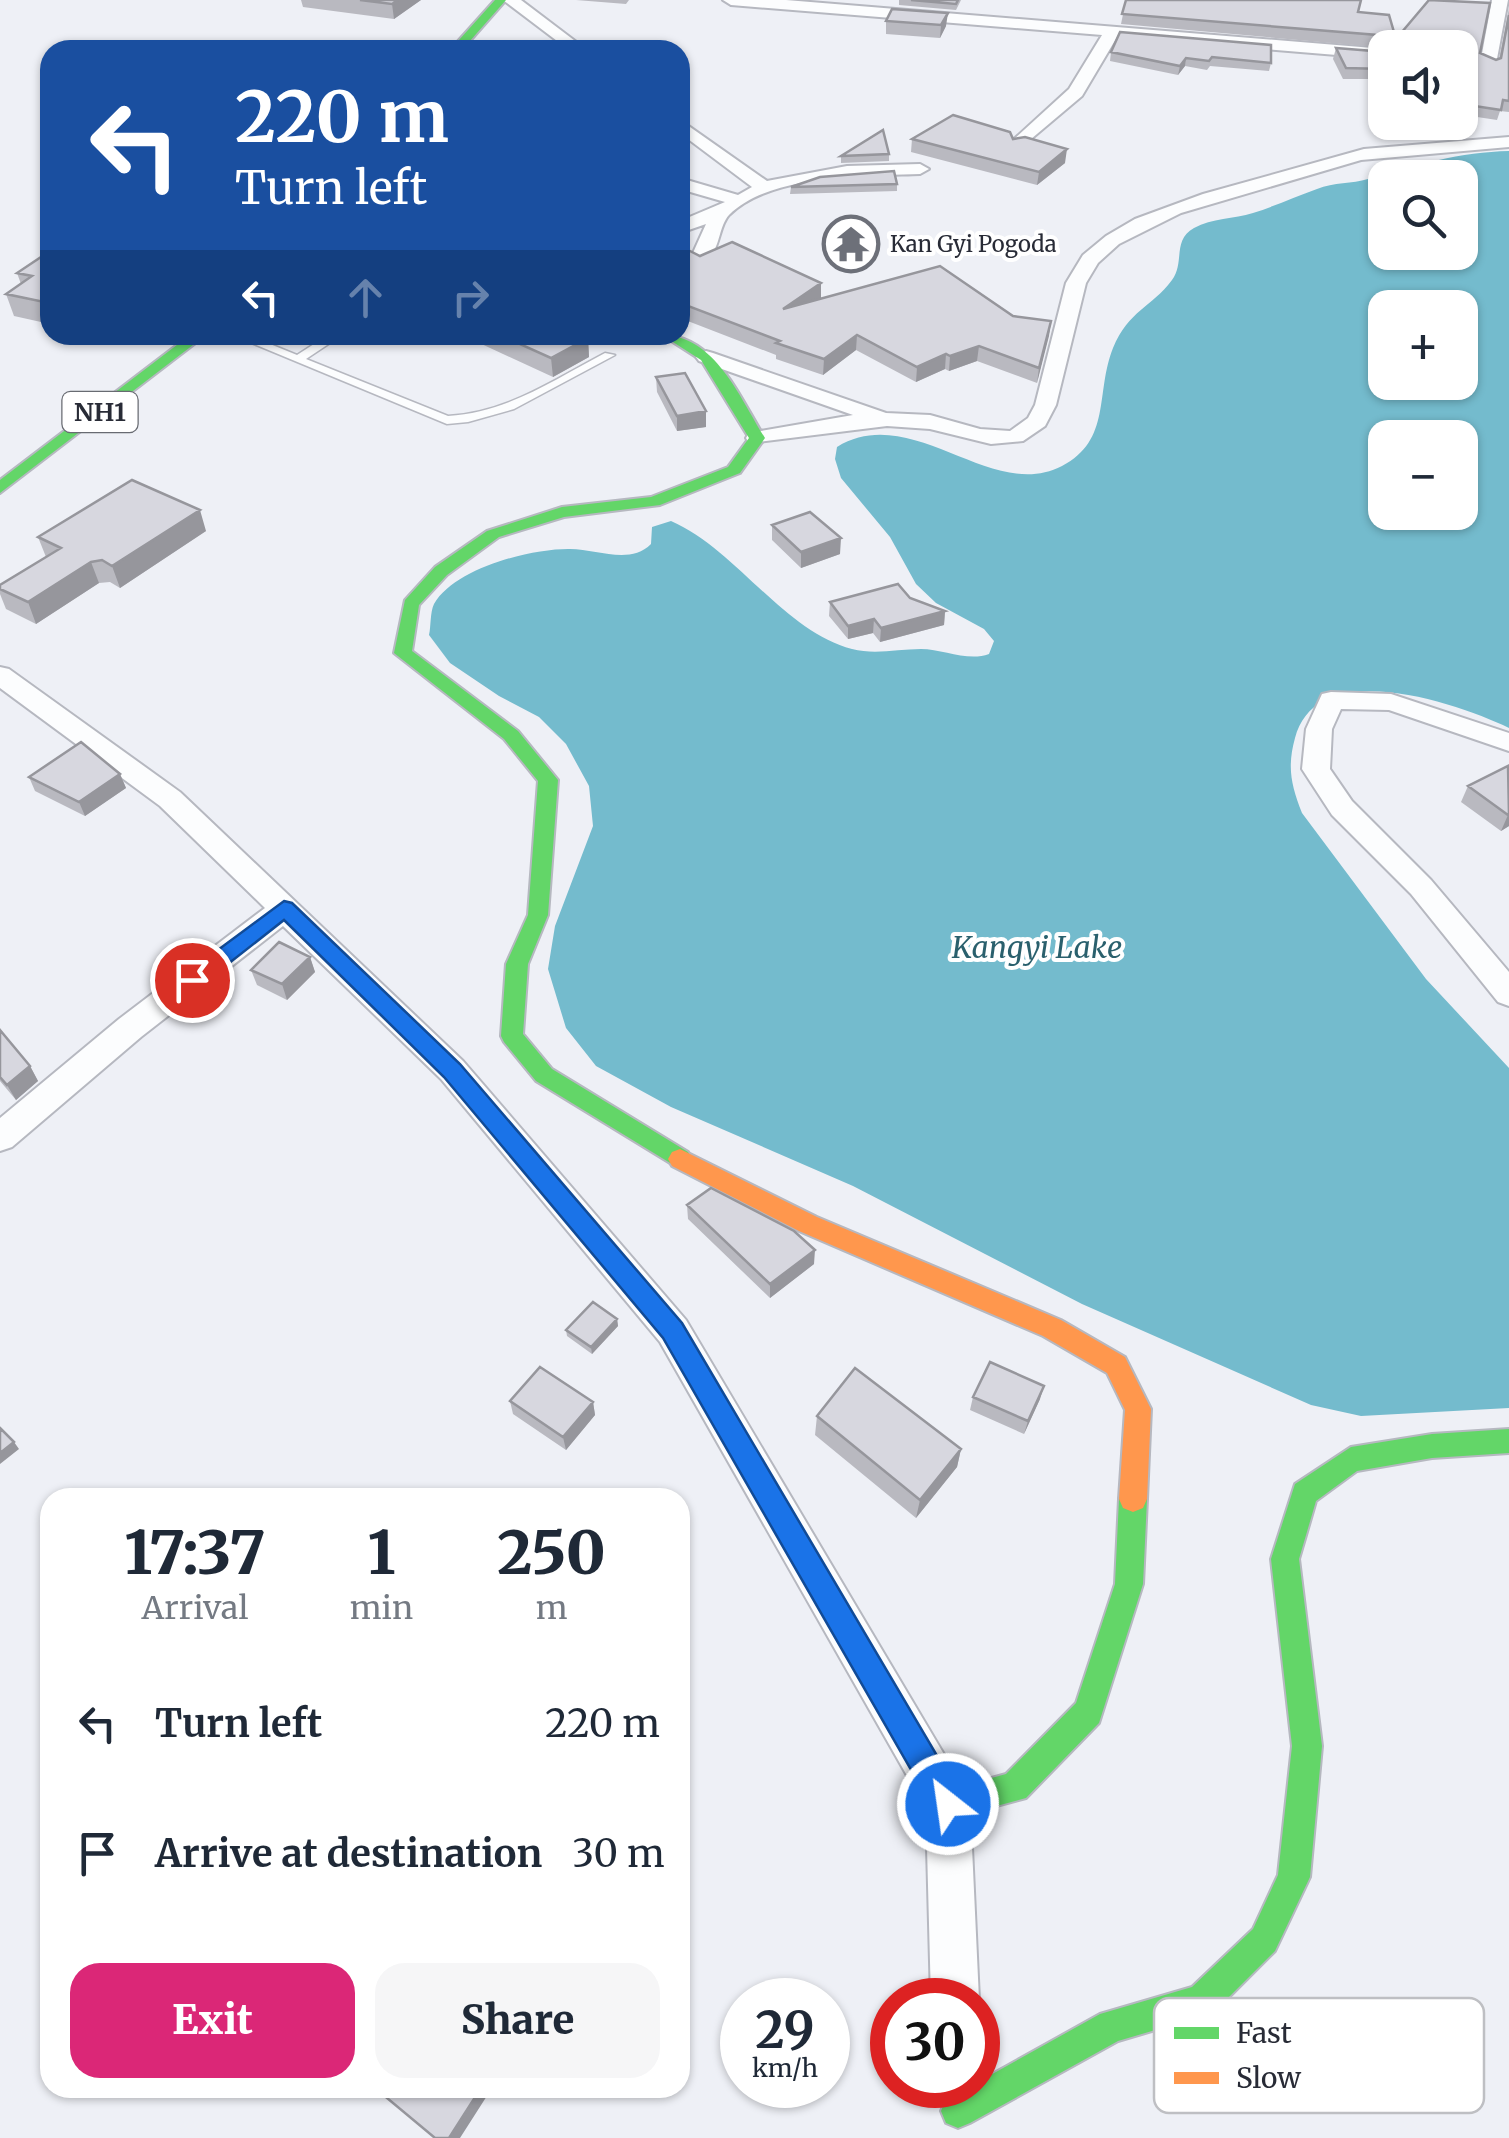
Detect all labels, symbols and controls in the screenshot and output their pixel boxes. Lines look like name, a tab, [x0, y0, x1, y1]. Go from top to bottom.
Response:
map controls	[1368, 30, 1478, 530]
button: sound	[1368, 30, 1478, 140]
text: 220 m	[235, 73, 449, 161]
icon: left	[70, 80, 200, 210]
text: Turn left	[235, 160, 427, 216]
button: search	[1368, 160, 1478, 270]
temple icon: Kan Gyi Pogoda	[821, 214, 881, 274]
place label: Kan Gyi Pogoda	[890, 230, 1057, 258]
icon: left	[233, 270, 288, 325]
icon: ahead	[338, 270, 393, 325]
icon: right	[443, 270, 498, 325]
button: +	[1368, 290, 1478, 400]
road number: NH1	[62, 392, 138, 432]
button: −	[1368, 420, 1478, 530]
water label: Kangyi Lake	[951, 928, 1122, 966]
pin	[150, 938, 235, 1023]
icon: arrive	[165, 953, 220, 1008]
text: 17:37	[124, 1515, 266, 1590]
text: 1	[367, 1515, 395, 1590]
text: 250	[497, 1515, 606, 1590]
text: Arrival	[141, 1588, 248, 1628]
text: min	[350, 1588, 413, 1628]
text: m	[536, 1588, 567, 1628]
icon: left	[70, 1696, 125, 1751]
text: Turn left	[155, 1700, 322, 1747]
text: 220 m	[545, 1700, 660, 1747]
position arrow	[896, 1752, 1000, 1856]
icon: arrive	[70, 1826, 125, 1881]
text: Arrive at destination	[155, 1830, 542, 1877]
text: 30 m	[572, 1830, 665, 1877]
button: Exit	[70, 1963, 355, 2078]
button: Share	[375, 1963, 660, 2078]
speed limit sign: 30	[870, 1978, 1000, 2108]
legend	[1154, 1998, 1484, 2113]
text: 29	[755, 1999, 815, 2062]
text: Fast	[1236, 2015, 1292, 2051]
text: km/h	[752, 2052, 818, 2084]
text: Slow	[1236, 2060, 1301, 2096]

